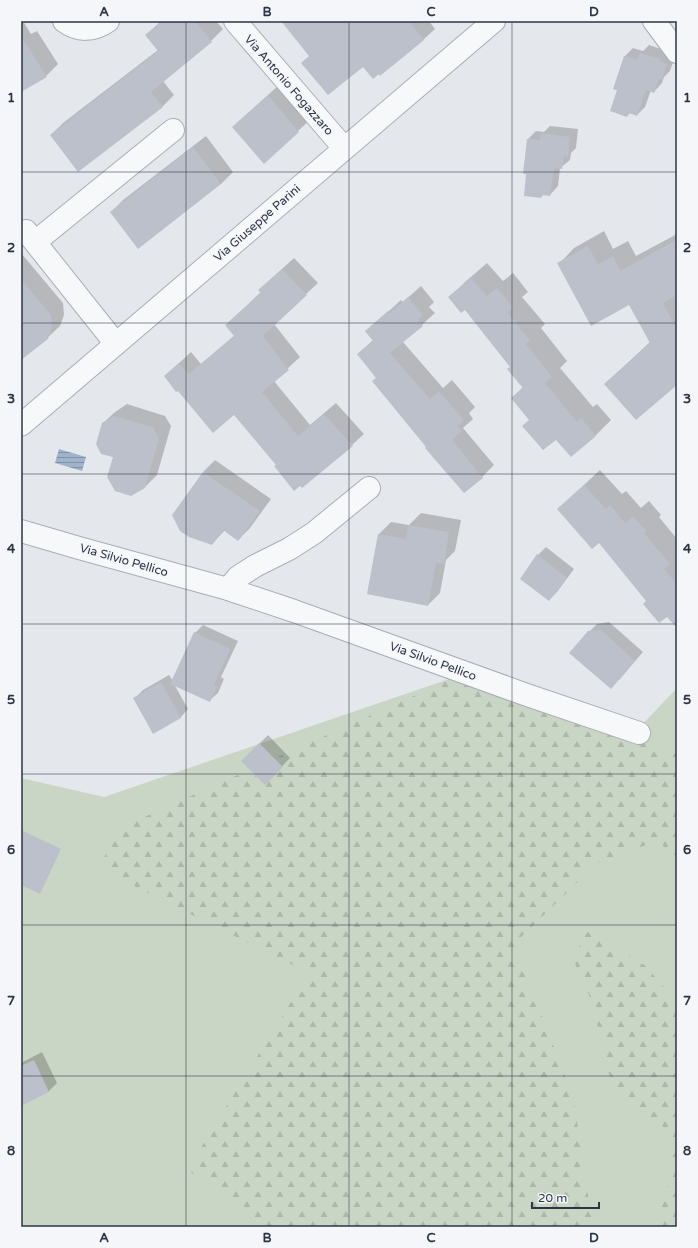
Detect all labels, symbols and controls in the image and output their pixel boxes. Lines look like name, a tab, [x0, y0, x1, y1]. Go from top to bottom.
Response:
text: A	[99, 4, 109, 20]
text: B	[262, 4, 272, 20]
text: C	[426, 4, 436, 20]
text: D	[589, 4, 599, 20]
street label: Via Antonio Fogazzaro	[242, 32, 336, 138]
text: 1	[7, 90, 15, 106]
text: 1	[683, 90, 691, 106]
street label: Via Giuseppe Parini	[211, 181, 303, 265]
text: 2	[7, 240, 15, 256]
text: 2	[683, 240, 691, 256]
text: 3	[7, 391, 15, 407]
text: 3	[683, 391, 691, 407]
text: 4	[7, 541, 16, 557]
street label: Via Silvio Pellico	[78, 541, 170, 579]
text: 4	[683, 541, 692, 557]
street label: Via Silvio Pellico	[388, 639, 478, 683]
text: 5	[7, 692, 15, 708]
text: 5	[683, 692, 691, 708]
text: 6	[7, 842, 15, 858]
text: 6	[683, 842, 691, 858]
text: 7	[7, 993, 15, 1009]
text: 7	[683, 993, 691, 1009]
text: 8	[7, 1143, 15, 1159]
text: 8	[683, 1143, 691, 1159]
scale bar	[532, 1184, 599, 1210]
text: 20 m	[538, 1191, 567, 1205]
text: A	[99, 1230, 109, 1246]
text: B	[262, 1230, 272, 1246]
text: C	[426, 1230, 436, 1246]
text: D	[589, 1230, 599, 1246]

